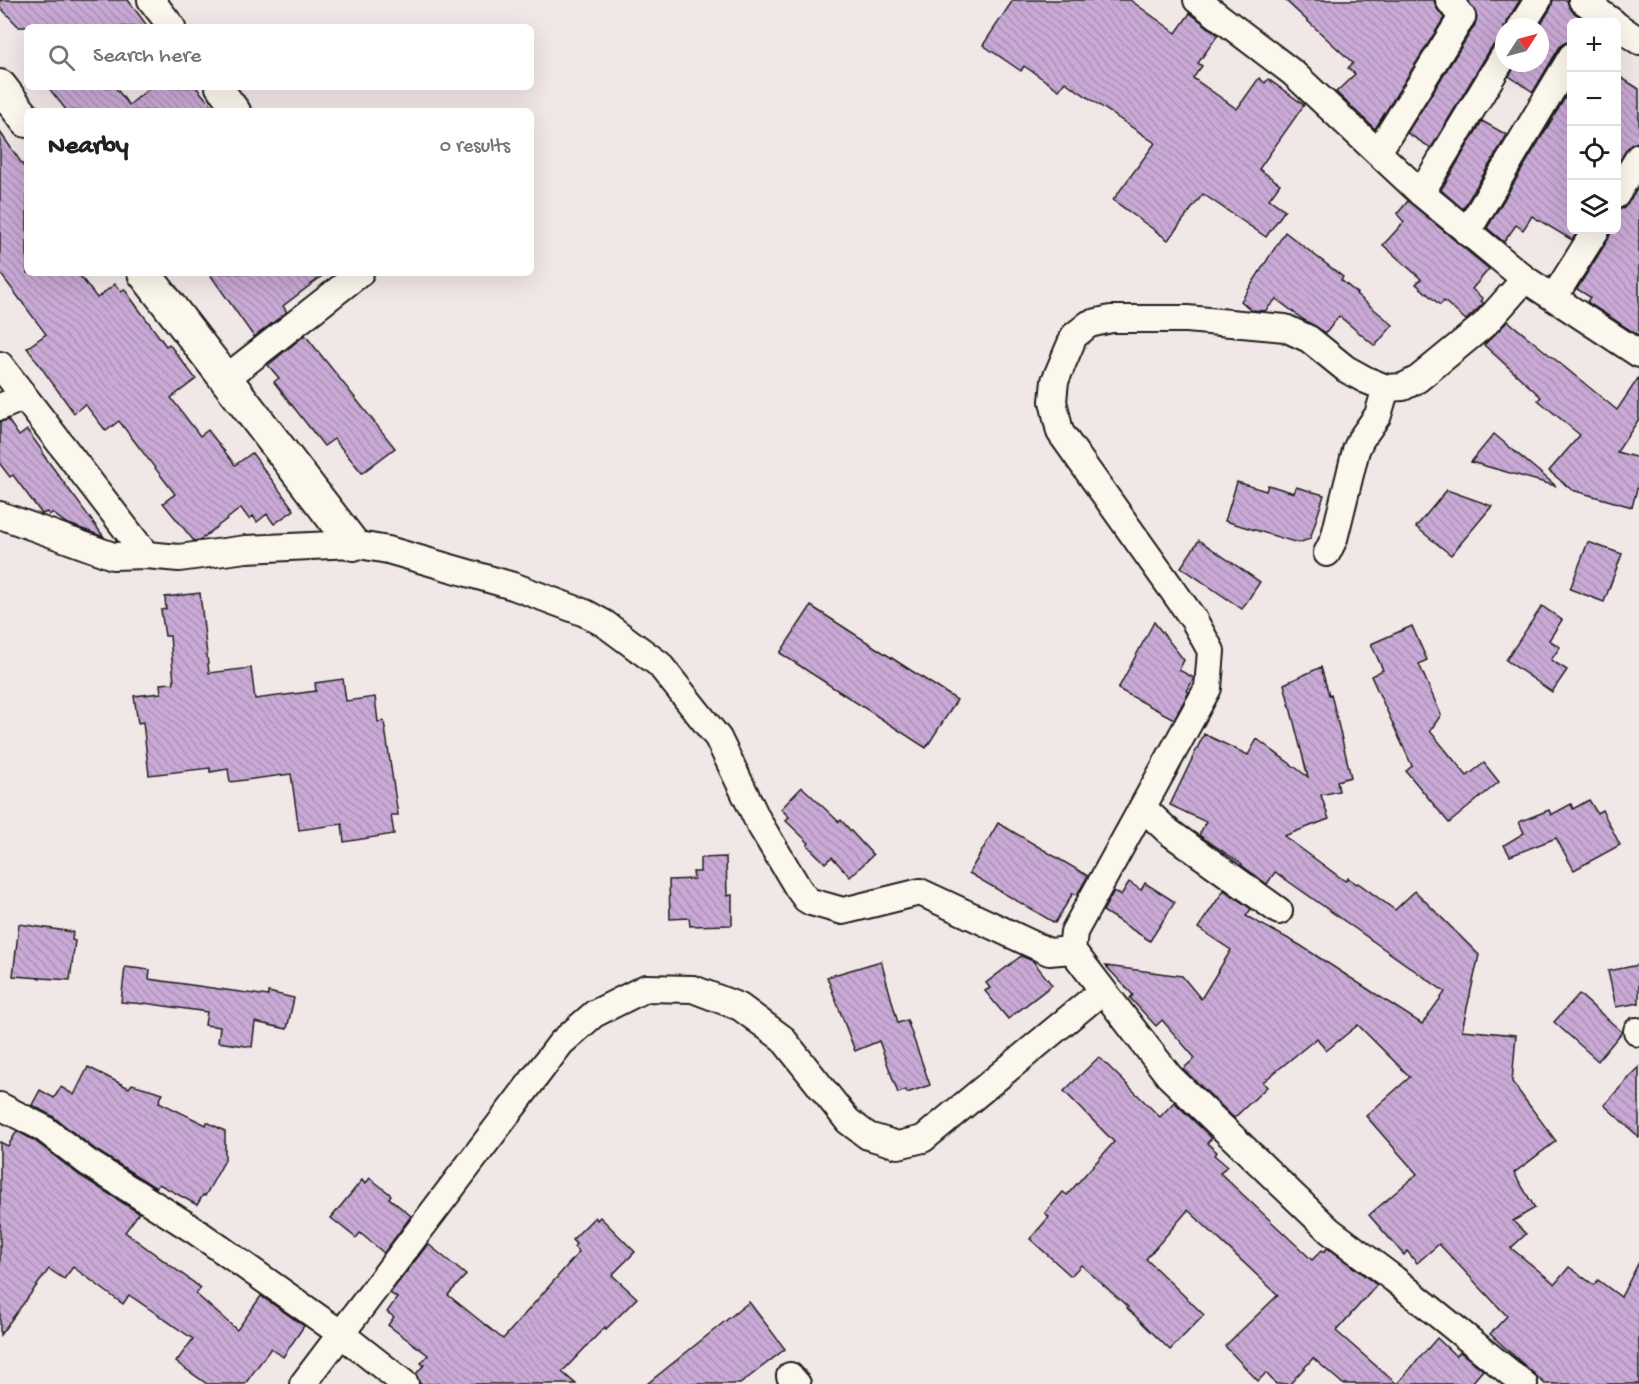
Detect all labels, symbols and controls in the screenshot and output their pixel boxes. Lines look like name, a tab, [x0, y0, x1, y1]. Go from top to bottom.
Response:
north arrow	[1495, 18, 1549, 72]
map controls	[1567, 18, 1621, 234]
button: +	[1567, 18, 1621, 72]
search box	[24, 24, 534, 90]
icon: search	[45, 41, 78, 74]
text: Search here	[93, 44, 201, 70]
button: −	[1567, 72, 1621, 126]
button: locate	[1567, 126, 1621, 180]
text: Nearby	[48, 132, 129, 163]
text: 0 results	[440, 136, 510, 159]
button: layers	[1567, 180, 1621, 234]

